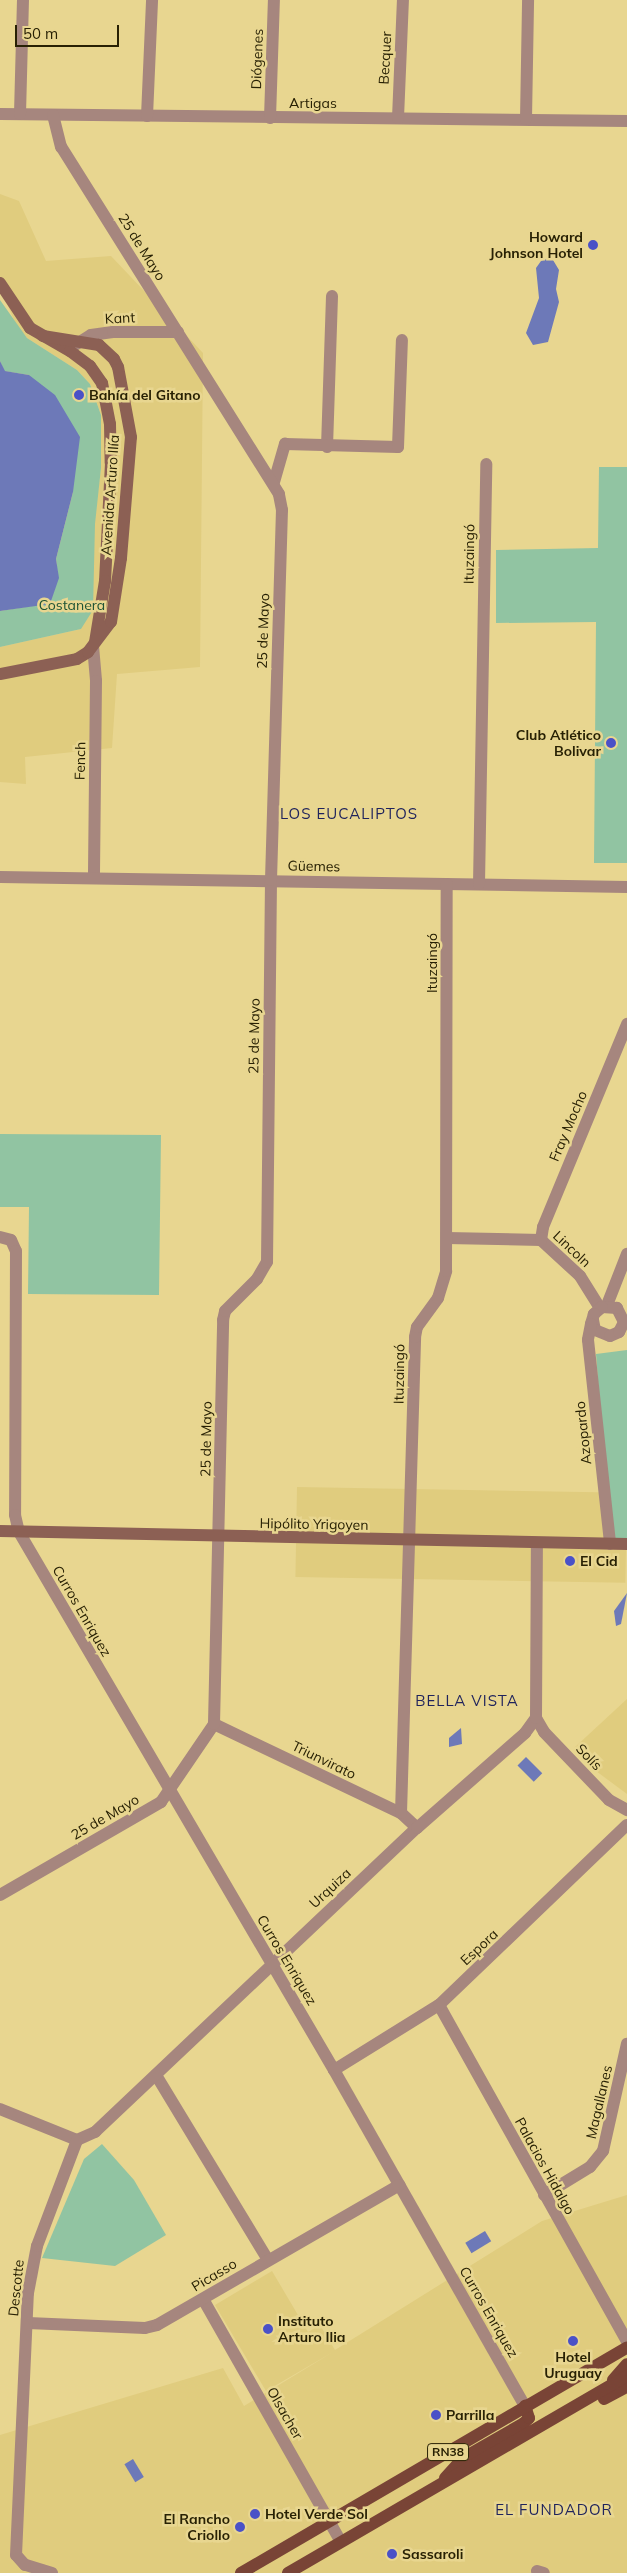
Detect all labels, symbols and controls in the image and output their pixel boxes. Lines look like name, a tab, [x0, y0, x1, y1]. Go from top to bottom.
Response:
scale bar	[18, 15, 121, 47]
text: 50 m	[23, 24, 58, 43]
street label: Diógenes	[248, 28, 266, 90]
street label: Becquer	[375, 31, 395, 85]
street label: Artigas	[289, 95, 337, 111]
street label: 25 de Mayo	[115, 210, 169, 284]
place label: Howard Johnson Hotel	[490, 229, 583, 262]
marker: Howard Johnson Hotel	[587, 239, 599, 251]
street label: Kant	[104, 309, 136, 327]
place label: Bahía del Gitano	[89, 387, 201, 403]
marker: Bahía del Gitano	[73, 389, 85, 401]
street label: Avenida Arturo Ilía	[97, 434, 123, 556]
street label: Ituzaingó	[460, 524, 478, 584]
street label: 25 de Mayo	[253, 593, 273, 669]
park label: Costanera	[39, 597, 105, 613]
place label: Club Atlético Bolivar	[516, 727, 601, 760]
marker: Club Atlético Bolivar	[605, 737, 617, 749]
street label: Fench	[71, 742, 89, 780]
district label: LOS EUCALIPTOS	[278, 805, 420, 823]
street label: Güemes	[287, 857, 341, 875]
street label: Ituzaingó	[424, 933, 440, 993]
street label: 25 de Mayo	[245, 998, 263, 1074]
street label: Fray Mocho	[546, 1088, 590, 1164]
street label: Lincoln	[550, 1227, 594, 1271]
street label: Ituzaingó	[390, 1344, 408, 1404]
street label: 25 de Mayo	[197, 1401, 215, 1477]
street label: Azopardo	[571, 1401, 595, 1465]
street label: Hipólito Yrigoyen	[259, 1515, 369, 1533]
place label: El Cid	[580, 1553, 618, 1569]
marker: El Cid	[564, 1555, 576, 1567]
street label: Curros Enriquez	[49, 1562, 115, 1660]
district label: BELLA VISTA	[414, 1692, 520, 1710]
street label: Triunvirato	[289, 1737, 359, 1783]
street label: Solís	[572, 1740, 606, 1774]
street label: 25 de Mayo	[68, 1791, 142, 1843]
street label: Urquiza	[306, 1865, 354, 1911]
street label: Curros Enriquez	[253, 1912, 321, 2008]
street label: Espora	[457, 1926, 501, 1968]
street label: Magallanes	[582, 2064, 616, 2140]
street label: Palacios Hidalgo	[511, 2115, 579, 2217]
street label: Picasso	[188, 2255, 240, 2295]
street label: Descotte	[5, 2259, 27, 2317]
street label: Curros Enriquez	[456, 2263, 522, 2361]
place label: Instituto Arturo Ilia	[278, 2313, 346, 2346]
marker: Instituto Arturo Ilia	[262, 2323, 274, 2335]
marker: Hotel Uruguay	[567, 2335, 579, 2347]
place label: Hotel Uruguay	[544, 2349, 602, 2382]
street label: Olsacher	[263, 2384, 307, 2442]
place label: Parrilla	[446, 2407, 494, 2423]
marker: Parrilla	[430, 2409, 442, 2421]
road number: RN38	[427, 2442, 469, 2462]
district label: EL FUNDADOR	[494, 2501, 614, 2519]
place label: Hotel Verde Sol	[265, 2506, 368, 2522]
marker: Hotel Verde Sol	[249, 2508, 261, 2520]
place label: El Rancho Criollo	[164, 2511, 230, 2544]
marker: El Rancho Criollo	[234, 2521, 246, 2533]
place label: Sassaroli	[402, 2546, 463, 2562]
marker: Sassaroli	[386, 2548, 398, 2560]

